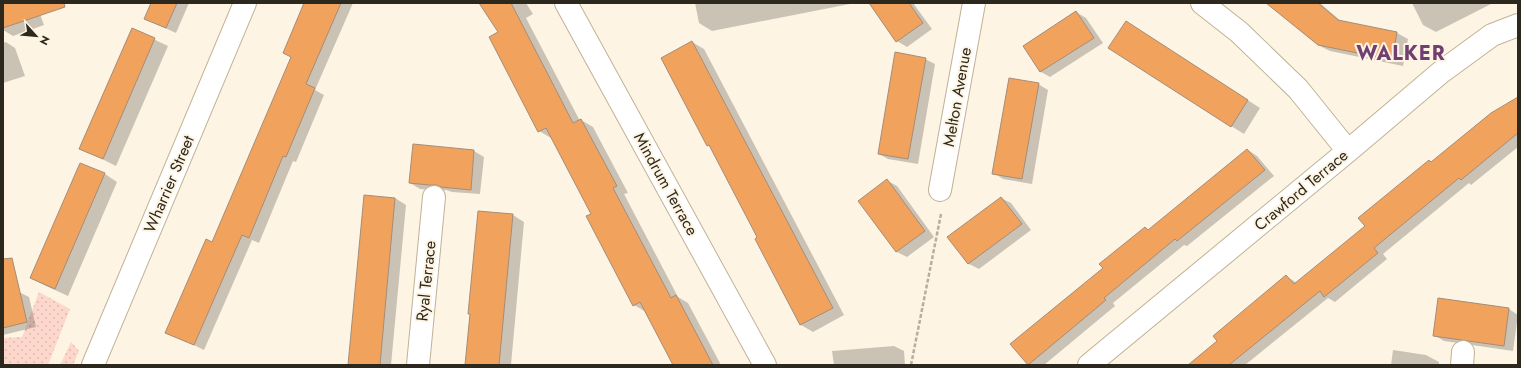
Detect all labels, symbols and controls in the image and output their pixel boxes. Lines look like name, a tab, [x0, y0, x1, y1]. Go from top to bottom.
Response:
north arrow	[16, 16, 56, 56]
text: N	[36, 33, 54, 48]
district label: WALKER	[1356, 39, 1446, 68]
street label: Melton Avenue	[937, 46, 977, 148]
street label: Mindrum Terrace	[628, 128, 704, 240]
street label: Wharrier Street	[138, 132, 200, 236]
street label: Crawford Terrace	[1249, 144, 1353, 236]
street label: Ryal Terrace	[410, 240, 442, 322]

